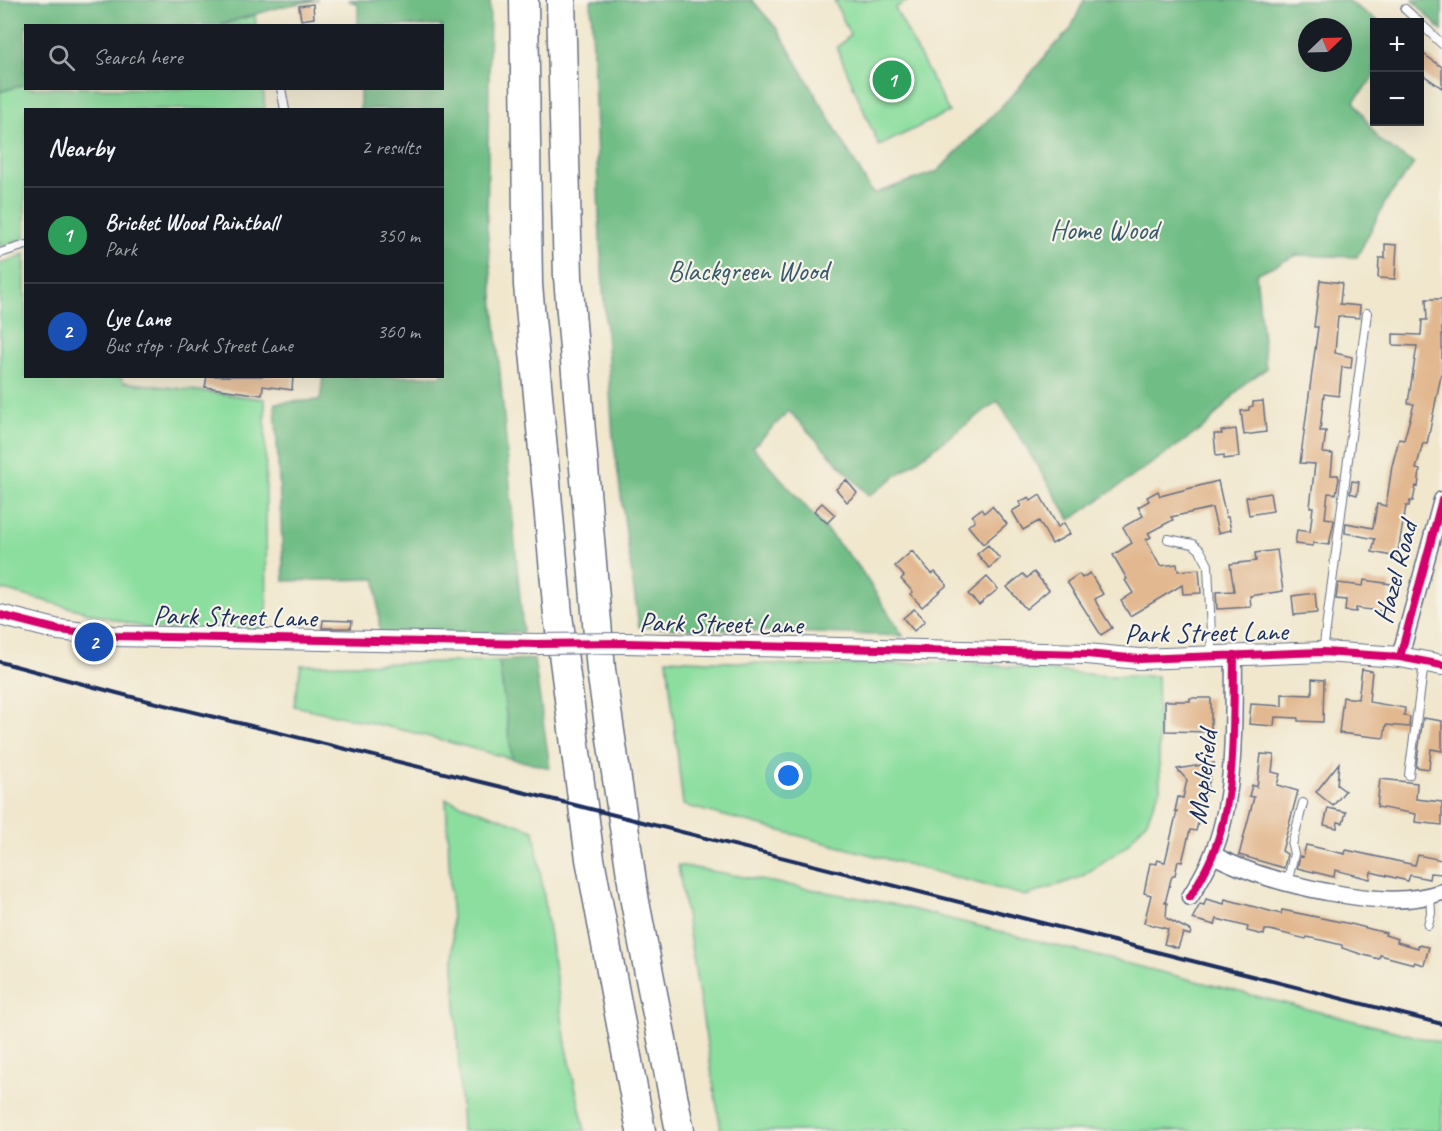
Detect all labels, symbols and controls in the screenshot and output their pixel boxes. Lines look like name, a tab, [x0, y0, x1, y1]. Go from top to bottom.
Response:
north arrow	[1298, 18, 1352, 72]
map controls	[1370, 18, 1424, 126]
button: +	[1370, 18, 1424, 72]
search box	[24, 24, 444, 90]
icon: search	[45, 41, 78, 74]
text: Search here	[93, 43, 183, 71]
pin: 1	[872, 58, 912, 103]
button: −	[1370, 72, 1424, 126]
text: Nearby	[48, 131, 113, 164]
text: 2 results	[361, 135, 420, 160]
text: Bricket Wood Paintball	[105, 209, 278, 237]
park label: Home Wood	[1050, 212, 1162, 247]
text: 1	[63, 223, 72, 248]
text: 350 m	[377, 223, 420, 248]
text: Park	[105, 237, 137, 262]
park label: Blackgreen Wood	[668, 253, 832, 288]
text: Lye Lane	[105, 305, 170, 333]
text: 2	[63, 319, 72, 344]
text: 360 m	[377, 319, 420, 344]
text: Bus stop · Park Street Lane	[105, 333, 293, 358]
street label: Hazel Road	[1365, 513, 1426, 627]
street label: Park Street Lane	[153, 597, 319, 635]
street label: Park Street Lane	[639, 604, 805, 642]
street label: Park Street Lane	[1124, 613, 1290, 651]
pin: 2	[74, 620, 113, 664]
street label: Maplefield	[1179, 724, 1226, 826]
your location	[774, 761, 803, 790]

